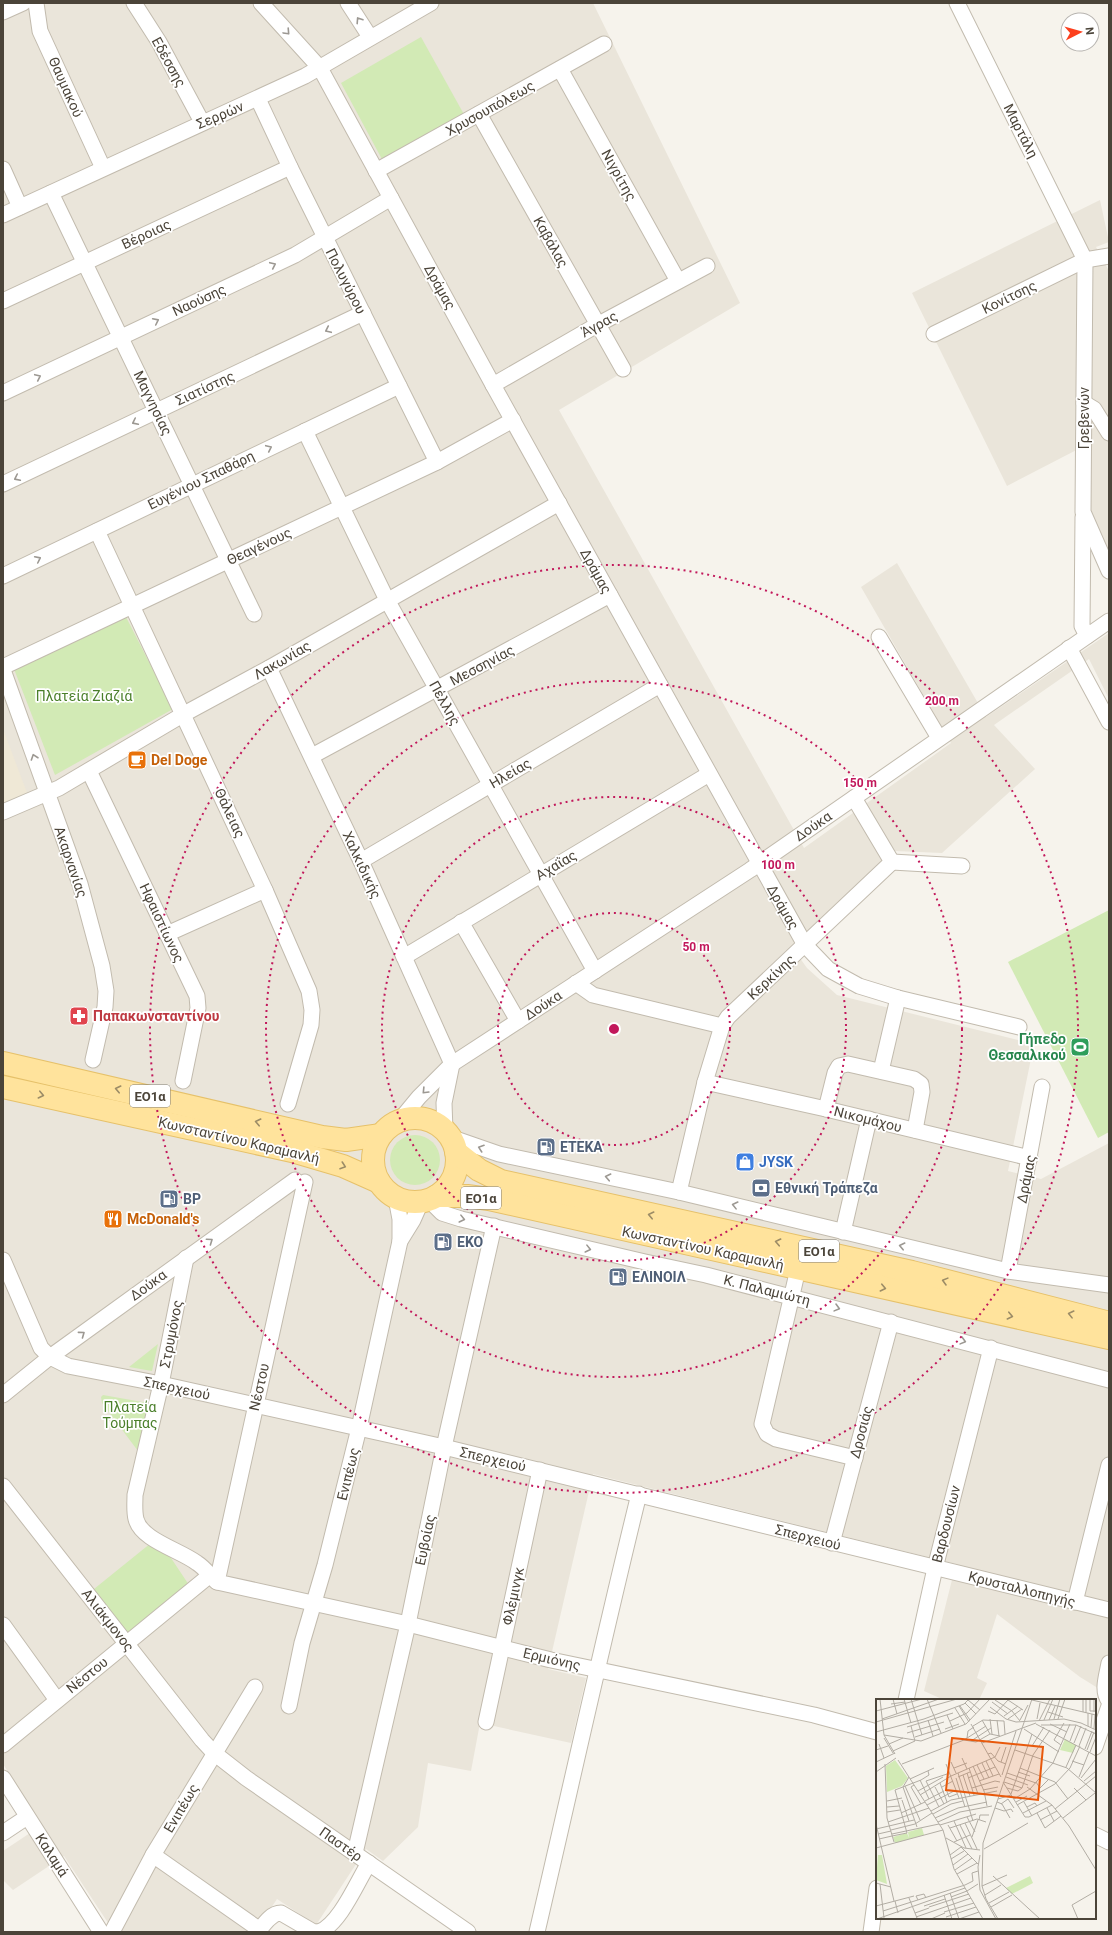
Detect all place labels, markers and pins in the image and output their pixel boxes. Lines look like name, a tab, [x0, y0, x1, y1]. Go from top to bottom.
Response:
cafe icon: Del Doge	[126, 749, 148, 771]
place label: Del Doge	[151, 752, 208, 768]
pharmacy icon: Παπακωνσταντίνου	[68, 1005, 90, 1027]
place label: Παπακωνσταντίνου	[93, 1008, 220, 1024]
centre of rings	[607, 1022, 621, 1036]
place label: Γήπεδο Θεσσαλικού	[988, 1031, 1066, 1063]
sports icon: Γήπεδο Θεσσαλικού	[1069, 1036, 1091, 1058]
fuel station icon: ΕΤΕΚΑ	[535, 1136, 557, 1158]
place label: ΕΤΕΚΑ	[560, 1139, 603, 1155]
shop icon: JYSK	[734, 1151, 756, 1173]
place label: JYSK	[759, 1154, 793, 1170]
bank icon: Εθνική Τράπεζα	[750, 1177, 772, 1199]
place label: Εθνική Τράπεζα	[775, 1180, 878, 1196]
fuel station icon: BP	[158, 1188, 180, 1210]
place label: BP	[183, 1191, 201, 1207]
restaurant icon: McDonald's	[102, 1208, 124, 1230]
place label: McDonald's	[127, 1211, 199, 1227]
fuel station icon: EKO	[432, 1231, 454, 1253]
place label: EKO	[457, 1234, 484, 1250]
fuel station icon: ΕΛΙΝΟΙΛ	[607, 1266, 629, 1288]
place label: ΕΛΙΝΟΙΛ	[632, 1269, 686, 1285]

